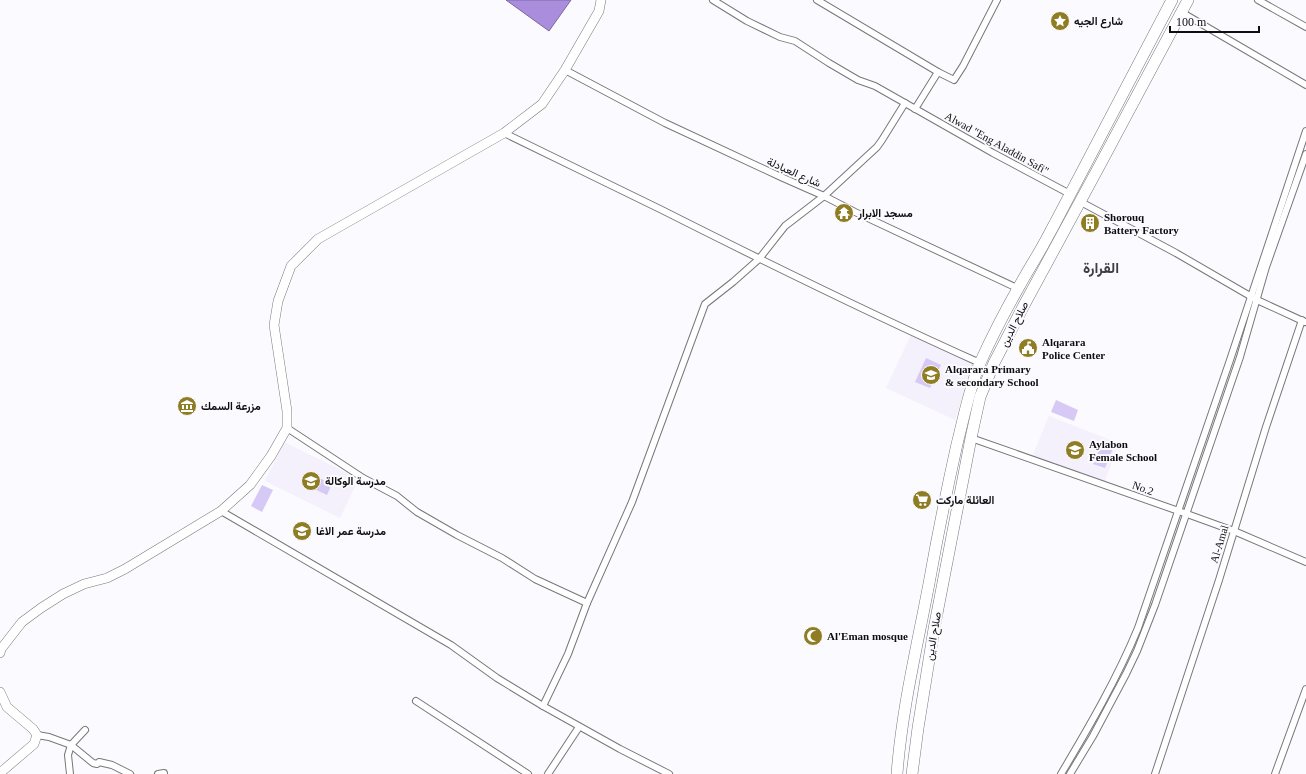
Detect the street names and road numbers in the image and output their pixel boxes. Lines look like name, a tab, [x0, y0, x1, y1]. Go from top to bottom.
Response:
street label: Alwad "Eng Aladdin Safi"	[943, 109, 1051, 177]
street label: شارع العبادلة	[764, 155, 823, 191]
street label: صلاح الدين	[997, 299, 1032, 350]
street label: No.2	[1131, 479, 1155, 497]
street label: Al-Amal	[1208, 524, 1230, 564]
street label: صلاح الدين	[923, 611, 945, 662]

